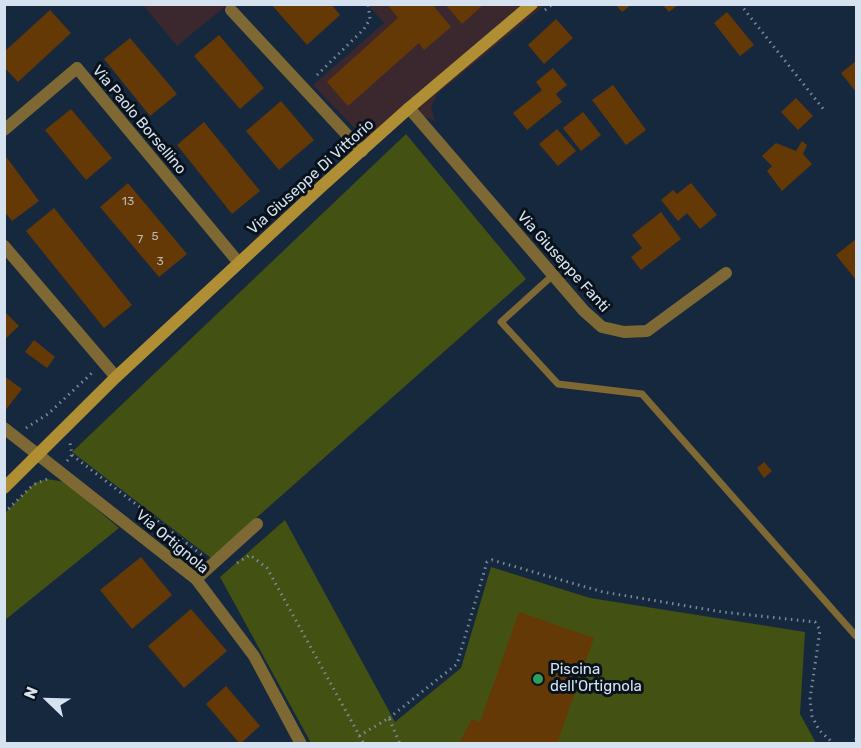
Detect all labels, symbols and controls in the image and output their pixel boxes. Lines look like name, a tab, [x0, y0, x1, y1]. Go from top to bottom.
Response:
street label: Via Paolo Borsellino	[88, 62, 190, 178]
street label: Via Giuseppe Di Vittorio	[244, 116, 378, 238]
house number: 13	[122, 195, 134, 209]
street label: Via Giuseppe Fanti	[513, 208, 613, 316]
house number: 5	[151, 230, 159, 244]
house number: 7	[137, 233, 143, 247]
house number: 3	[156, 255, 164, 269]
street label: Via Ortignola	[132, 506, 212, 578]
place label: Piscina dell'Ortignola	[550, 661, 642, 696]
north arrow	[18, 670, 78, 730]
marker: Piscina dell'Ortignola	[531, 672, 545, 686]
text: N	[20, 684, 42, 702]

